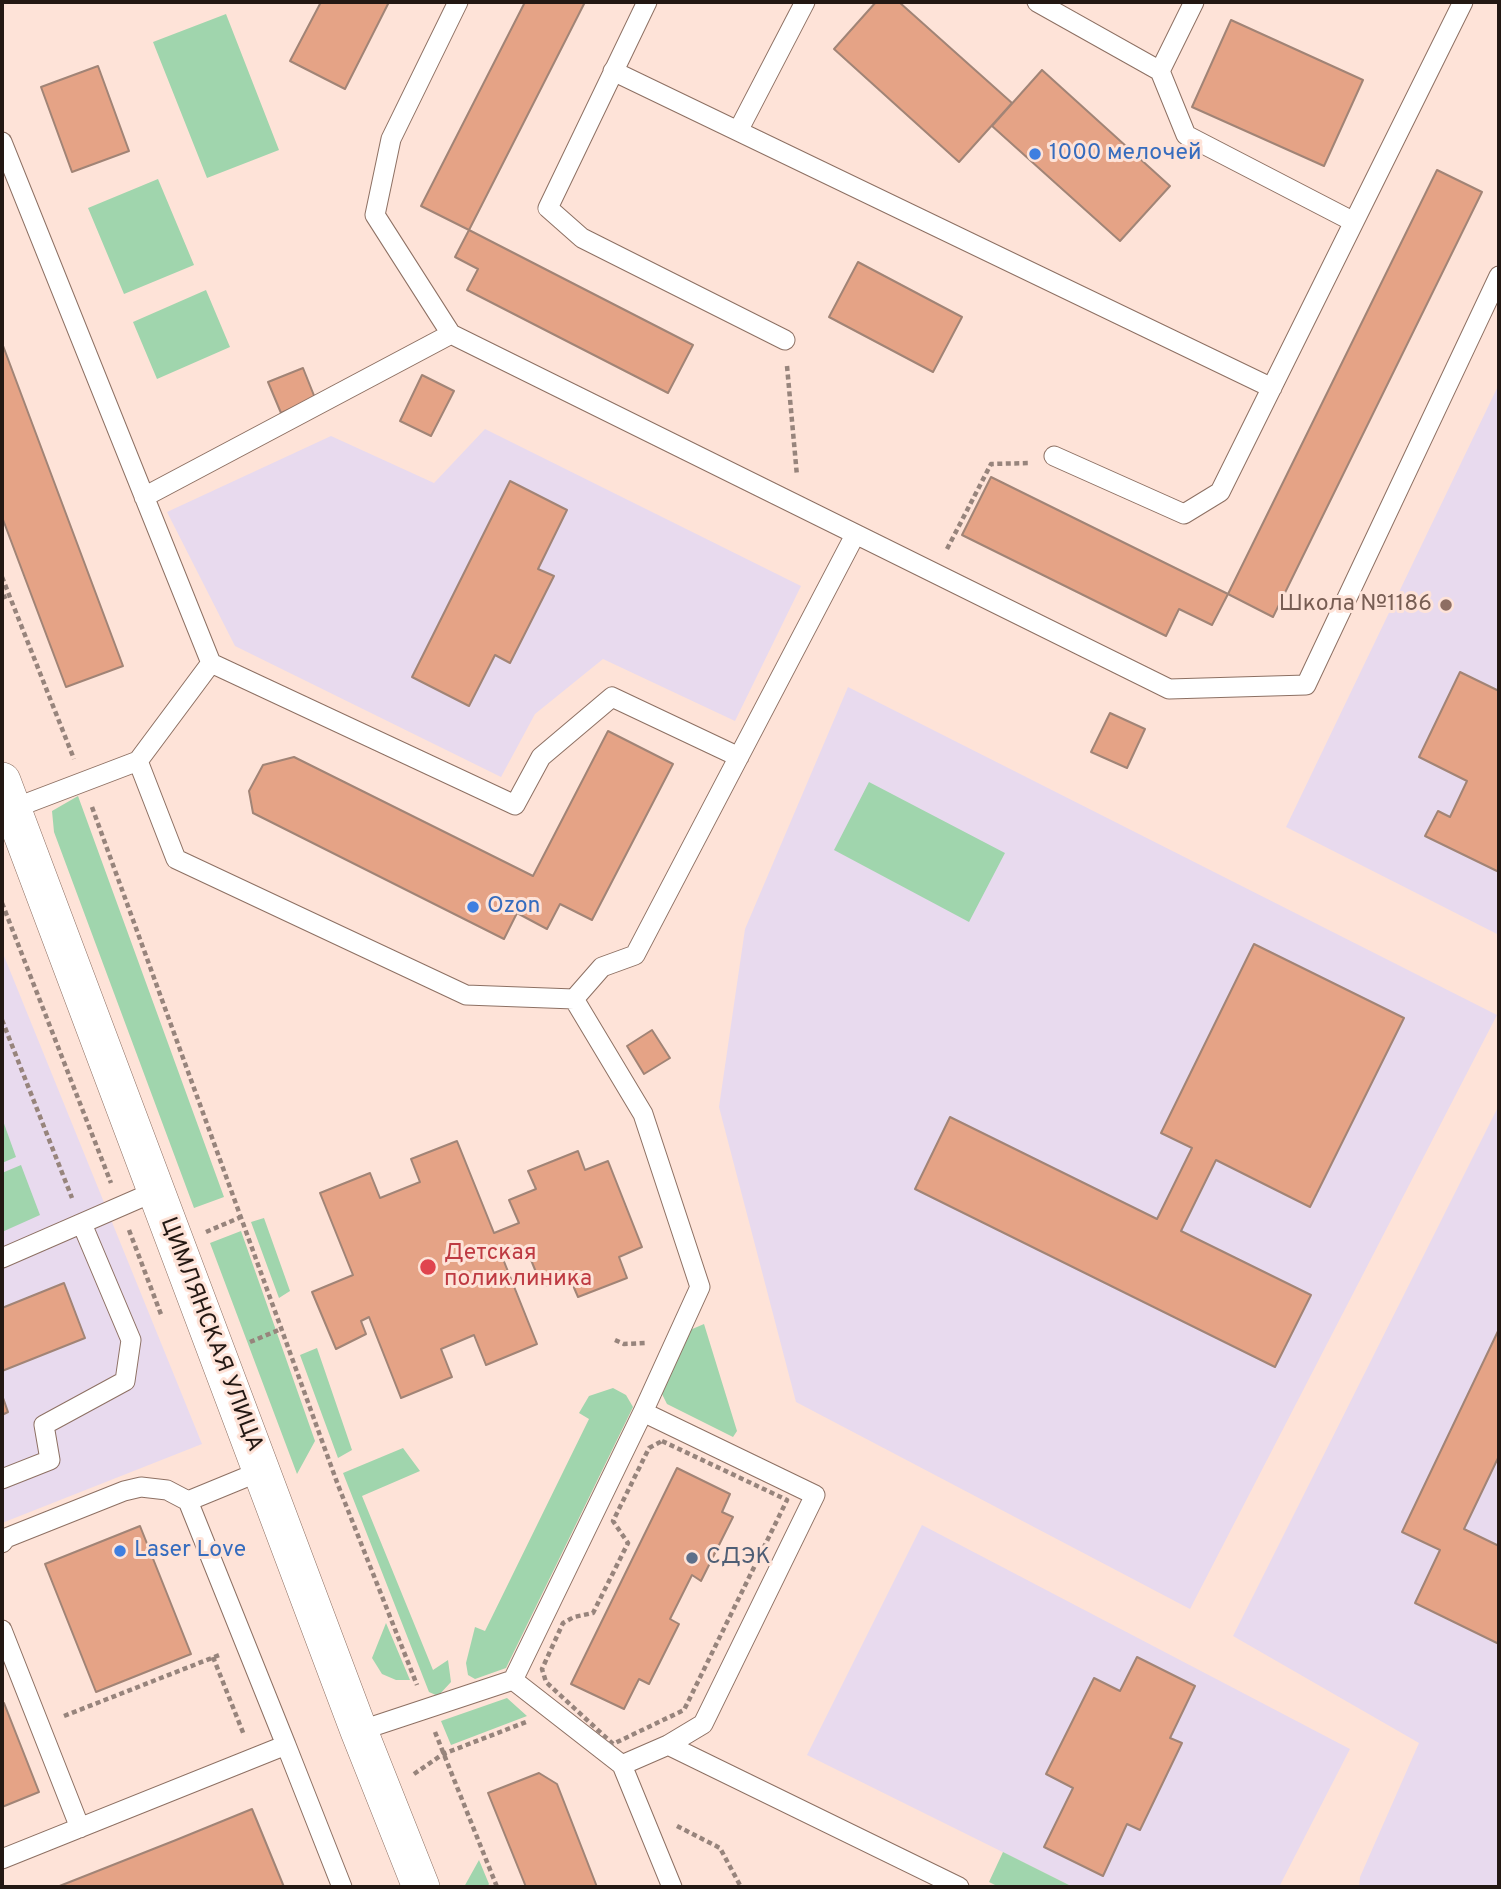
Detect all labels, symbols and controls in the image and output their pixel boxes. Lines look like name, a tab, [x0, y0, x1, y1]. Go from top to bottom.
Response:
place label: 1000 мелочей	[1049, 140, 1202, 168]
marker: 1000 мелочей	[1027, 146, 1043, 162]
place label: Школа №1186	[1279, 591, 1432, 619]
marker: Школа №1186	[1438, 597, 1454, 613]
place label: Ozon	[487, 893, 540, 921]
marker: Ozon	[465, 899, 481, 915]
street label: ЦИМЛЯНСКАЯ УЛИЦА	[153, 1214, 267, 1456]
place label: Детская поликлиника	[444, 1240, 592, 1294]
marker: Детская поликлиника	[418, 1257, 438, 1277]
place label: Laser Love	[134, 1537, 246, 1565]
marker: Laser Love	[112, 1543, 128, 1559]
place label: СДЭК	[706, 1544, 771, 1572]
marker: СДЭК	[684, 1550, 700, 1566]

